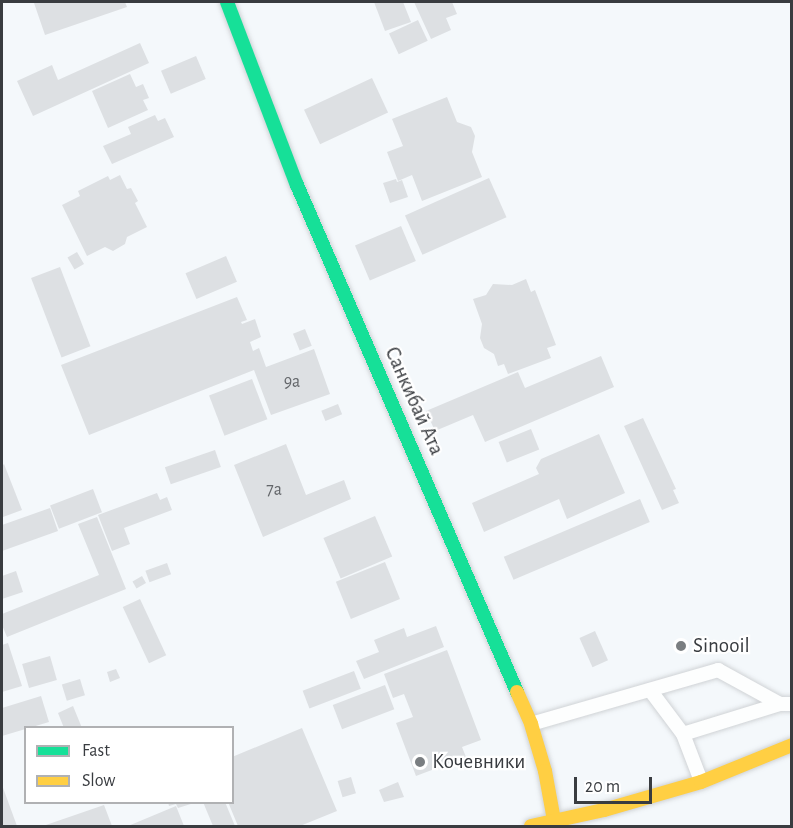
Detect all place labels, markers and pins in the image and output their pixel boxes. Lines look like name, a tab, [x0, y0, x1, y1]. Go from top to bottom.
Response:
place label: Sinooil	[693, 633, 750, 659]
marker: Sinooil	[674, 639, 688, 653]
place label: Кочевники	[432, 749, 525, 775]
marker: Кочевники	[413, 755, 427, 769]

